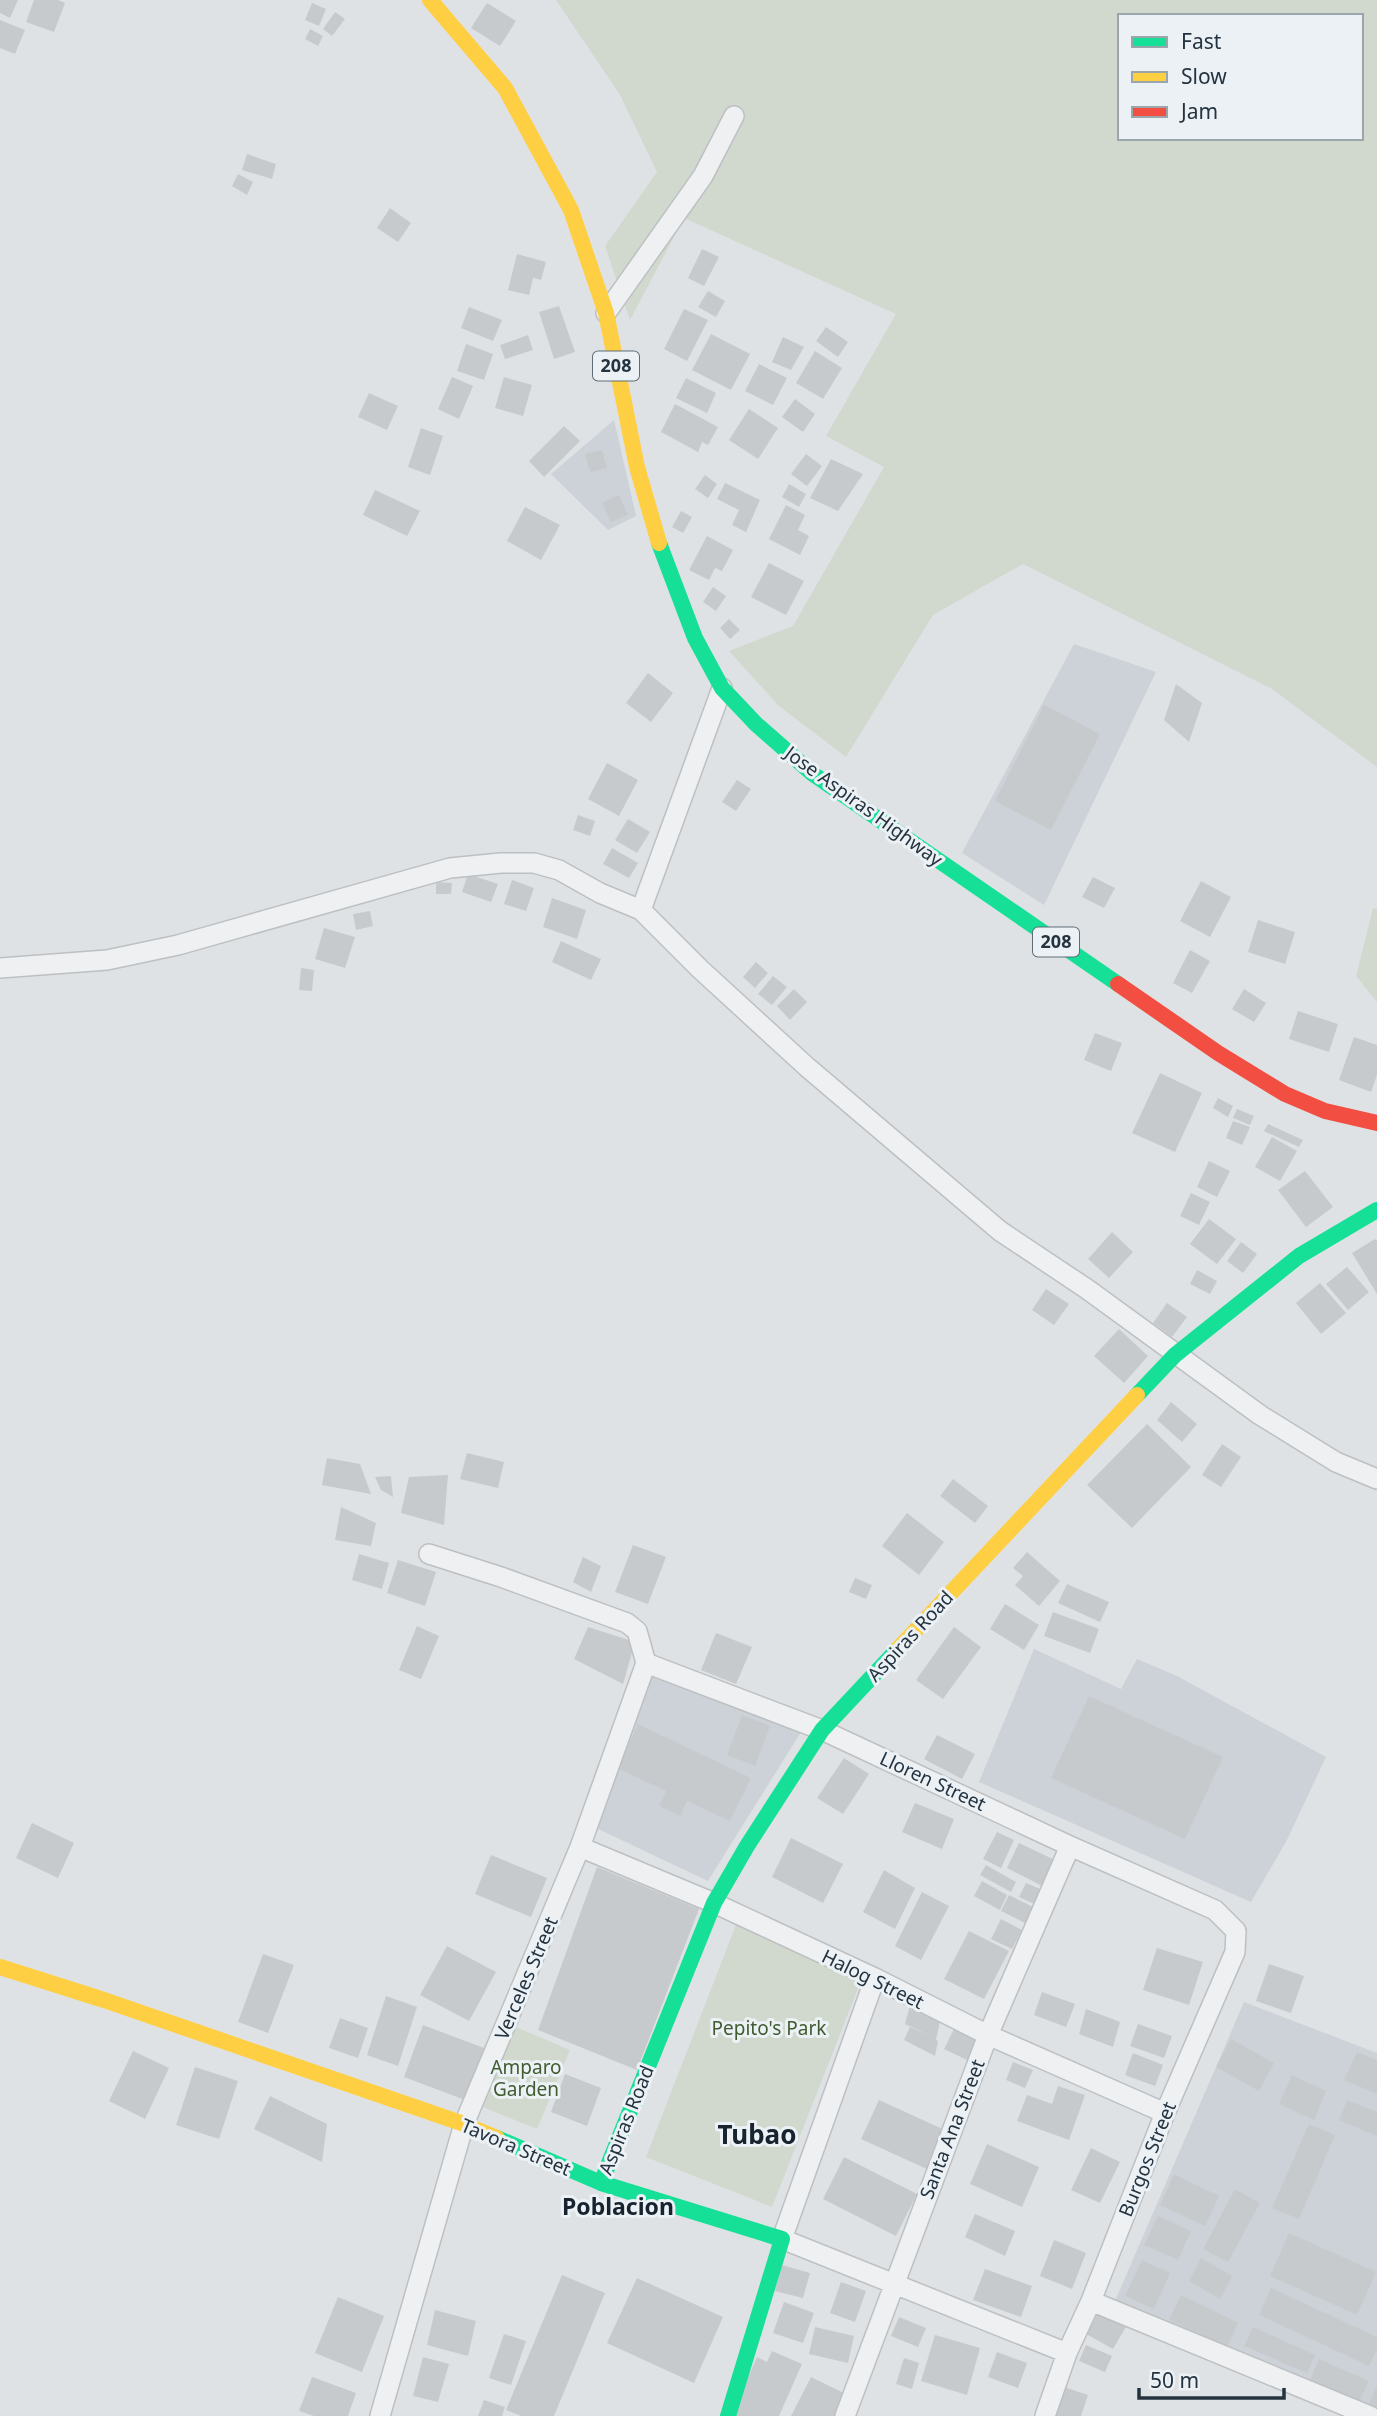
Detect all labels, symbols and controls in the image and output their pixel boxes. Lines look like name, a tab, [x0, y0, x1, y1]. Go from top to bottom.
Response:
legend	[1118, 14, 1363, 140]
text: Fast	[1181, 27, 1222, 55]
text: Slow	[1181, 62, 1227, 90]
text: Jam	[1179, 97, 1218, 125]
road number: 208	[593, 352, 639, 380]
street label: Jose Aspiras Highway	[778, 739, 948, 872]
road number: 208	[1033, 928, 1079, 957]
street label: Aspiras Road	[861, 1585, 959, 1687]
street label: Lloren Street	[876, 1745, 990, 1817]
street label: Verceles Street	[488, 1912, 564, 2044]
street label: Halog Street	[818, 1943, 929, 2015]
park label: Pepito's Park	[712, 2015, 826, 2041]
park label: Amparo Garden	[490, 2054, 562, 2102]
street label: Santa Ana Street	[913, 2055, 991, 2203]
street label: Aspiras Road	[592, 2062, 660, 2178]
street label: Burgos Street	[1112, 2097, 1182, 2220]
street label: Tavora Street	[457, 2112, 575, 2182]
district label: Tubao	[718, 2116, 796, 2152]
district label: Poblacion	[562, 2190, 674, 2222]
scale bar	[1139, 2356, 1284, 2400]
text: 50 m	[1150, 2366, 1199, 2394]

